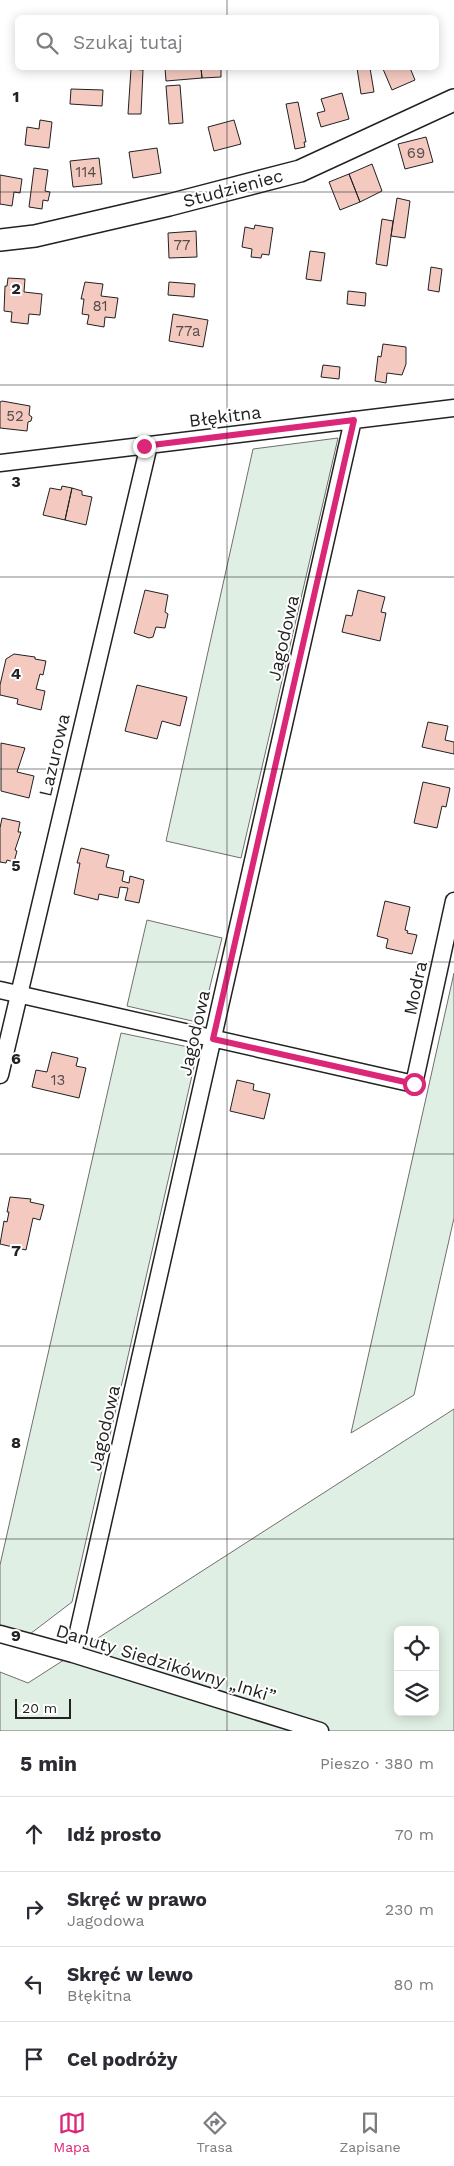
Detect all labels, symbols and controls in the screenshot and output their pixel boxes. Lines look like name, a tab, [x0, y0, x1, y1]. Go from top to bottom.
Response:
search box	[15, 15, 439, 70]
icon: search	[33, 29, 61, 57]
text: Szukaj tutaj	[73, 31, 183, 54]
text: 1	[13, 87, 19, 106]
house number: 69	[407, 144, 425, 162]
house number: 114	[76, 163, 96, 181]
street label: Studzieniec	[181, 165, 285, 211]
house number: 77	[174, 236, 190, 254]
text: 2	[11, 279, 21, 298]
house number: 81	[92, 297, 108, 315]
house number: 77a	[176, 322, 201, 340]
street label: Błękitna	[188, 401, 262, 431]
house number: 52	[6, 407, 24, 425]
route end	[133, 435, 156, 458]
text: 3	[11, 472, 21, 491]
street label: Jagodowa	[263, 593, 303, 683]
text: 4	[11, 664, 21, 683]
street label: Lazurowa	[34, 712, 74, 798]
text: 5	[11, 856, 21, 875]
street label: Modra	[399, 959, 431, 1017]
street label: Jagodowa	[174, 988, 214, 1078]
text: 6	[11, 1049, 21, 1068]
house number: 13	[51, 1071, 65, 1089]
route start	[403, 1073, 426, 1096]
text: 7	[11, 1241, 21, 1260]
street label: Jagodowa	[84, 1383, 124, 1473]
text: 8	[11, 1433, 21, 1452]
street label: Danuty Siedzikówny „Inki”	[53, 1620, 279, 1707]
text: 9	[11, 1626, 21, 1645]
map controls	[394, 1626, 439, 1716]
button: locate	[394, 1626, 439, 1671]
button: layers	[394, 1671, 439, 1716]
scale bar	[15, 1696, 71, 1719]
text: 20 m	[22, 1700, 57, 1716]
text: 5 min	[20, 1751, 77, 1776]
text: Pieszo · 380 m	[320, 1754, 434, 1773]
icon: ahead	[20, 1820, 48, 1848]
text: Idź prosto	[67, 1823, 161, 1846]
text: 70 m	[395, 1825, 434, 1844]
text: Skręć w prawo	[67, 1888, 207, 1911]
icon: right	[20, 1895, 48, 1923]
text: 230 m	[385, 1900, 434, 1919]
text: Jagodowa	[67, 1911, 145, 1930]
text: Skręć w lewo	[67, 1963, 193, 1986]
icon: left	[20, 1970, 48, 1998]
text: 80 m	[393, 1975, 434, 1994]
text: Błękitna	[67, 1986, 132, 2005]
icon: arrive	[20, 2045, 48, 2073]
text: Cel podróży	[67, 2048, 177, 2071]
tab: Mapa	[53, 2109, 90, 2155]
tab: Trasa	[196, 2109, 233, 2155]
tab: Zapisane	[339, 2109, 401, 2155]

